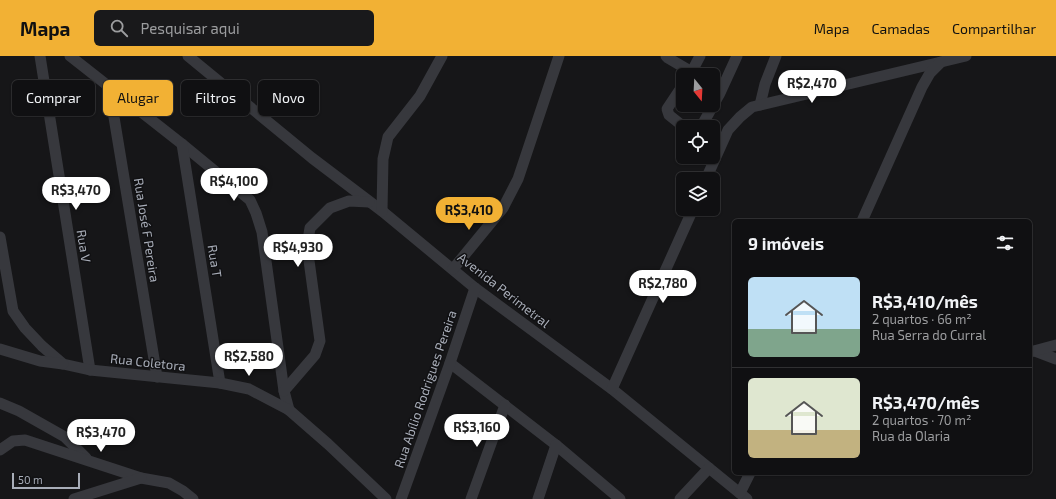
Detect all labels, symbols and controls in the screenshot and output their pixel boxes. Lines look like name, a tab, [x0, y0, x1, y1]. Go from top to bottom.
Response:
search box	[94, 10, 374, 46]
text: Mapa	[20, 17, 70, 40]
icon: search	[108, 17, 130, 39]
text: Pesquisar aqui	[140, 19, 240, 37]
text: Mapa	[814, 20, 850, 37]
text: Camadas	[872, 20, 930, 37]
text: Compartilhar	[952, 20, 1036, 37]
north arrow	[676, 68, 720, 112]
map controls	[676, 68, 720, 216]
pin: R$2,470	[775, 70, 849, 104]
text: R$2,470	[787, 75, 837, 91]
chip: Comprar	[12, 80, 95, 116]
chip: Alugar	[103, 80, 173, 116]
chip: Filtros	[181, 80, 250, 116]
chip: Novo	[258, 80, 319, 116]
button: locate	[676, 120, 720, 164]
pin: R$4,100	[197, 168, 271, 202]
button: layers	[676, 172, 720, 216]
text: R$4,100	[210, 173, 258, 189]
pin: R$3,470	[39, 177, 113, 211]
street label: Rua José F Pereira	[131, 177, 163, 283]
text: R$3,470	[51, 182, 101, 198]
pin: R$3,410	[432, 197, 506, 231]
text: R$3,410	[445, 202, 493, 218]
street label: Rua V	[74, 228, 95, 264]
icon: filters	[994, 232, 1016, 254]
text: 9 imóveis	[748, 233, 824, 253]
pin: R$4,930	[261, 234, 335, 268]
text: R$4,930	[273, 239, 323, 255]
street label: Rua T	[205, 244, 226, 279]
street label: Avenida Perimetral	[455, 249, 553, 331]
pin: R$2,780	[626, 270, 700, 304]
text: R$2,780	[638, 275, 688, 291]
text: R$3,410/mês	[872, 291, 978, 311]
icon: home	[780, 293, 828, 341]
street label: Rua Abílio Rodrigues Pereira	[390, 308, 460, 470]
text: 2 quartos · 66 m²	[872, 311, 972, 327]
text: Rua Serra do Curral	[872, 327, 986, 343]
pin: R$2,580	[212, 343, 286, 377]
text: R$2,580	[224, 348, 274, 364]
street label: Rua Coletora	[109, 350, 187, 374]
text: R$3,470/mês	[872, 392, 980, 412]
icon: home	[780, 394, 828, 442]
text: 2 quartos · 70 m²	[872, 412, 971, 428]
pin: R$3,160	[440, 414, 514, 448]
pin: R$3,470	[64, 419, 138, 453]
text: R$3,160	[453, 419, 501, 435]
text: R$3,470	[76, 424, 126, 440]
text: Rua da Olaria	[872, 428, 950, 444]
scale bar	[12, 471, 80, 490]
text: 50 m	[18, 473, 43, 486]

